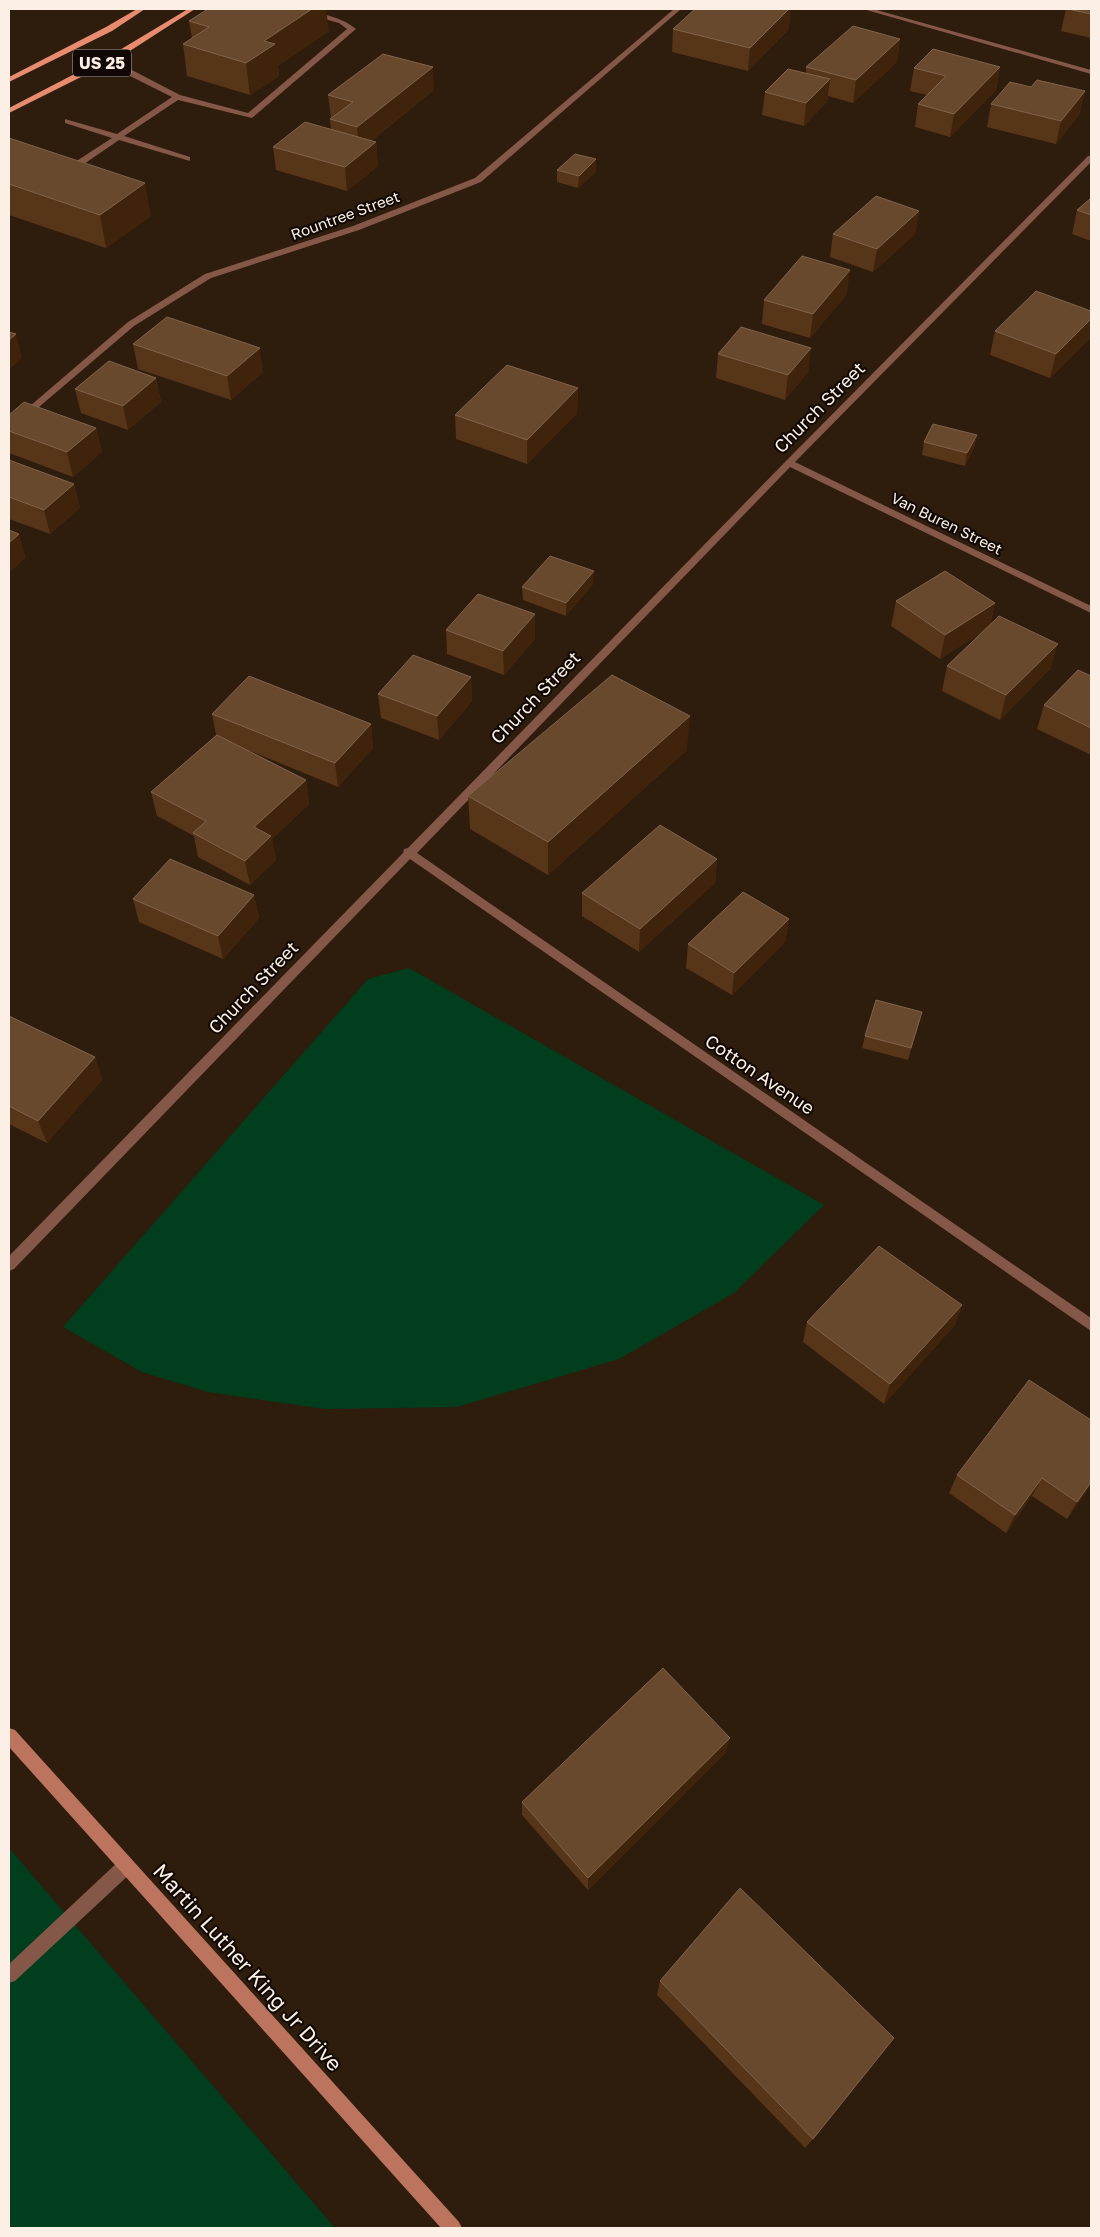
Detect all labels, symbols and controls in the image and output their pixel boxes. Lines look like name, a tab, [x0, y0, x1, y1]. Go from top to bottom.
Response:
road number: US 25	[73, 49, 131, 76]
street label: Rountree Street	[288, 187, 402, 243]
street label: Church Street	[769, 357, 869, 457]
street label: Van Buren Street	[888, 488, 1006, 558]
street label: Church Street	[486, 646, 584, 748]
street label: Church Street	[204, 936, 302, 1038]
street label: Cotton Avenue	[701, 1029, 819, 1119]
street label: Martin Luther King Jr Drive	[148, 1858, 348, 2076]

